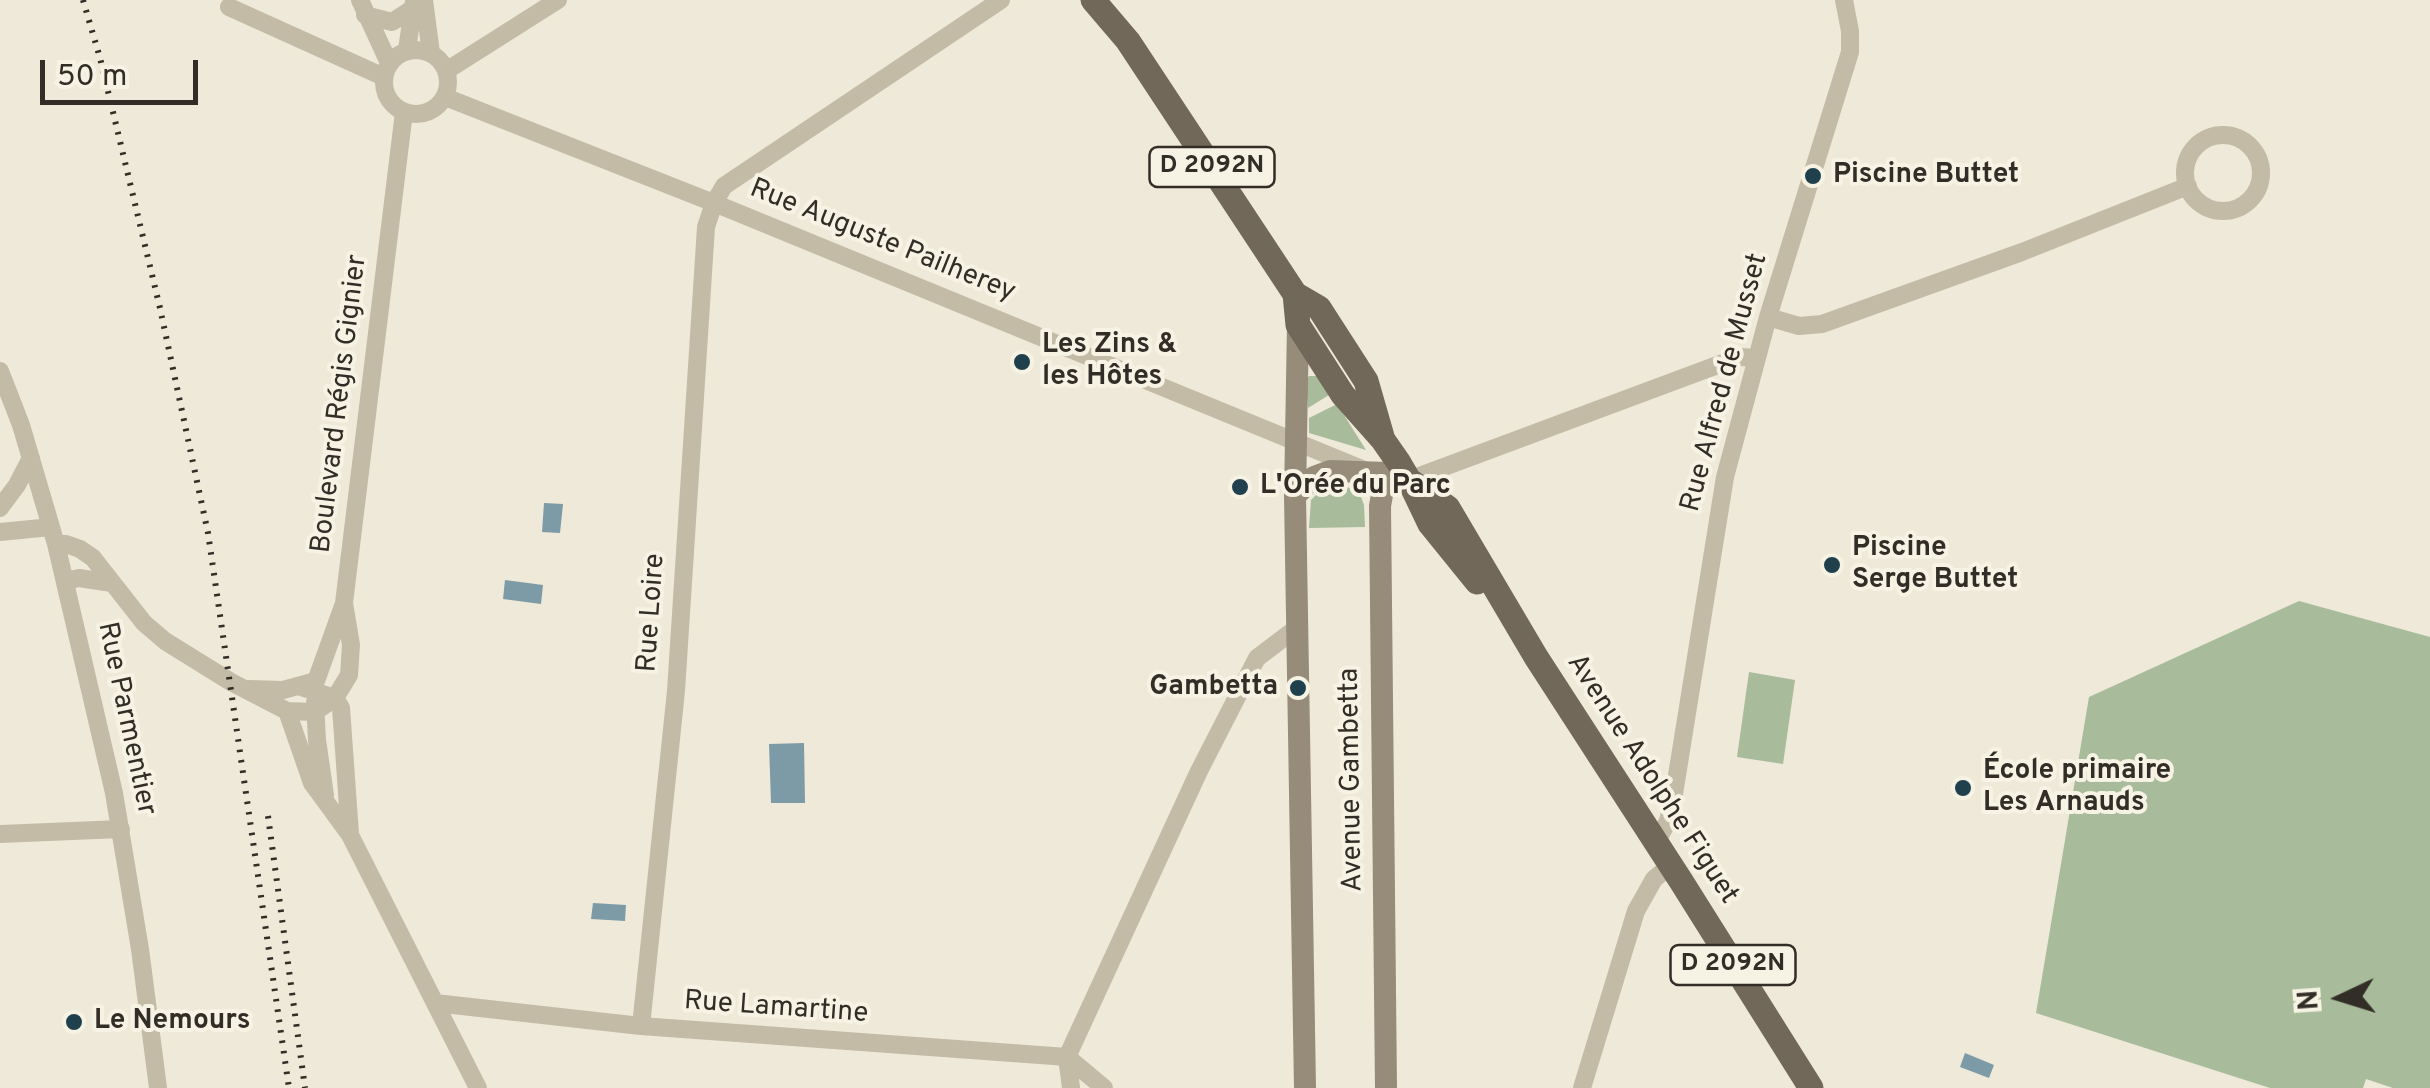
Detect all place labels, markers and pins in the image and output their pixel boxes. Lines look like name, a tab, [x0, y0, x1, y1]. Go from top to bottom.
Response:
place label: Piscine Buttet	[1833, 159, 2019, 193]
marker: Piscine Buttet	[1802, 165, 1824, 187]
place label: Les Zins & les Hôtes	[1042, 329, 1177, 395]
marker: Les Zins & les Hôtes	[1011, 351, 1033, 373]
place label: L'Orée du Parc	[1260, 470, 1451, 504]
marker: L'Orée du Parc	[1229, 476, 1251, 498]
place label: Piscine Serge Buttet	[1852, 532, 2018, 598]
marker: Piscine Serge Buttet	[1821, 554, 1843, 576]
place label: Gambetta	[1149, 671, 1278, 705]
marker: Gambetta	[1287, 677, 1309, 699]
place label: École primaire Les Arnauds	[1983, 755, 2171, 821]
marker: École primaire Les Arnauds	[1952, 777, 1974, 799]
place label: Le Nemours	[94, 1005, 251, 1039]
marker: Le Nemours	[63, 1011, 85, 1033]

